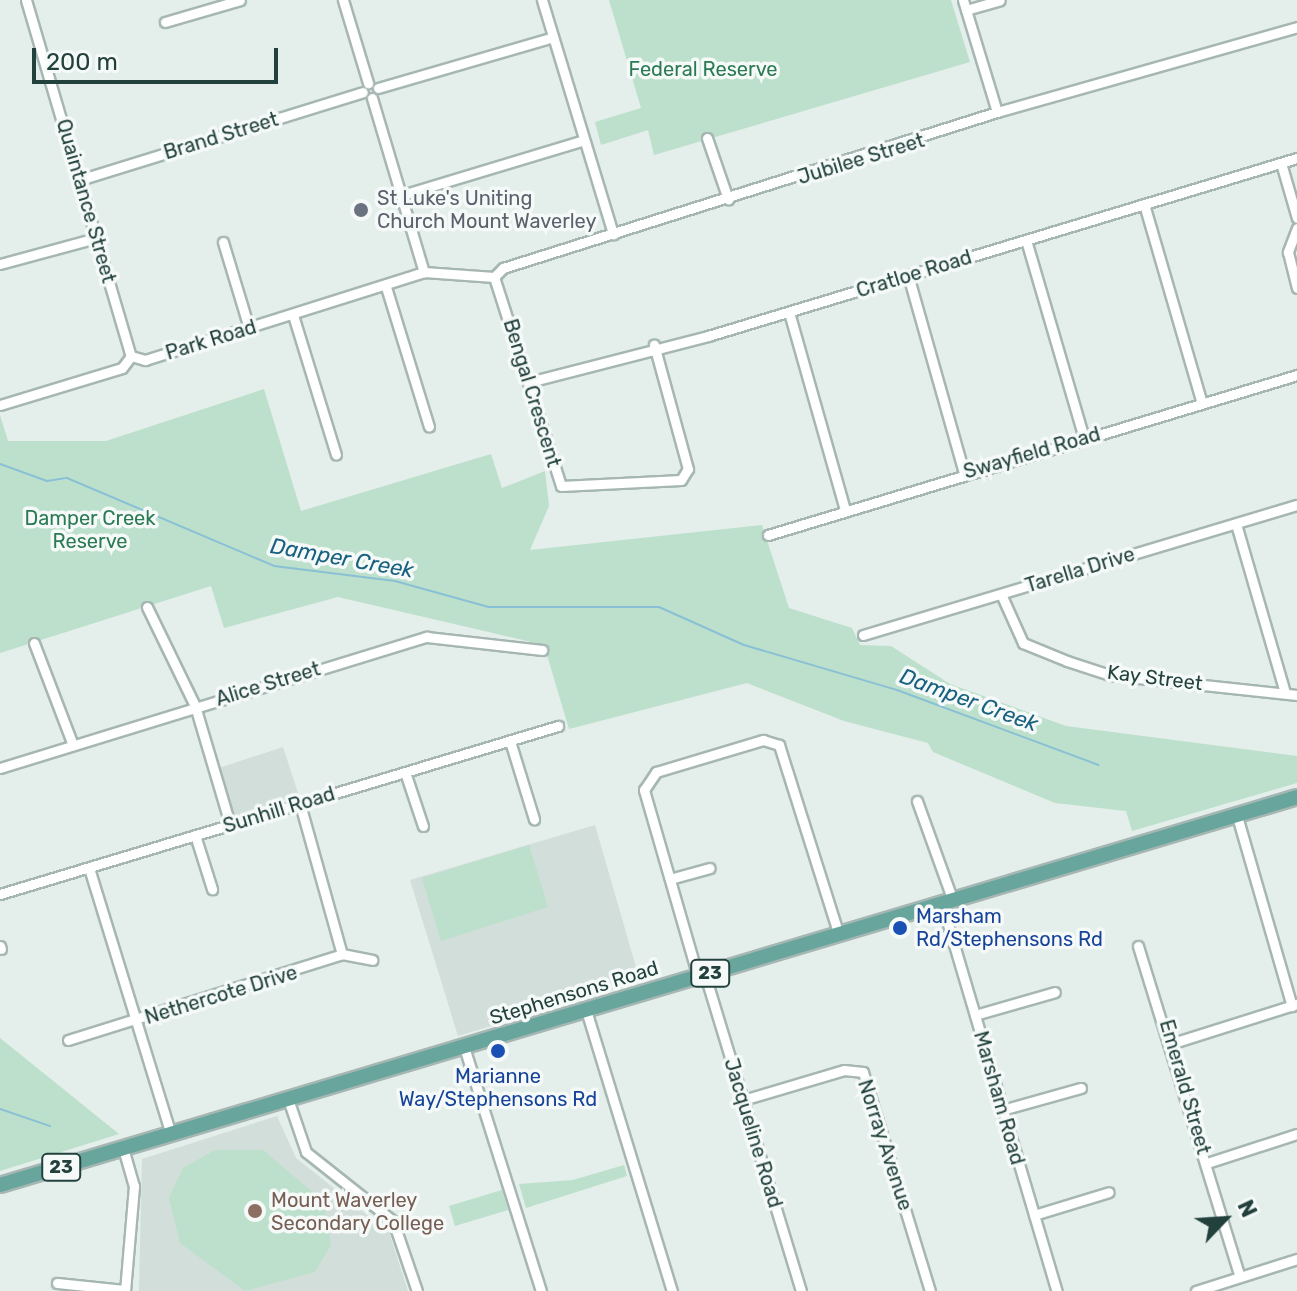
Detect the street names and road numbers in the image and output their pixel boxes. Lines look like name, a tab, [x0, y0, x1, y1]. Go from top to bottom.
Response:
street label: Brand Street	[161, 107, 281, 165]
street label: Quaintance Street	[51, 116, 121, 286]
street label: Jubilee Street	[795, 128, 927, 190]
street label: Cratloe Road	[853, 245, 975, 303]
street label: Park Road	[163, 315, 259, 365]
street label: Bengal Crescent	[498, 316, 566, 470]
street label: Swayfield Road	[961, 422, 1103, 484]
street label: Tarella Drive	[1022, 542, 1138, 598]
street label: Alice Street	[213, 657, 323, 711]
street label: Kay Street	[1106, 660, 1204, 696]
street label: Sunhill Road	[220, 782, 338, 838]
street label: Stephensons Road	[487, 956, 661, 1030]
road number: 23	[690, 959, 730, 987]
street label: Nethercote Drive	[142, 960, 300, 1030]
street label: Emerald Street	[1154, 1017, 1216, 1157]
street label: Marsham Road	[968, 1028, 1030, 1168]
street label: Jacqueline Road	[719, 1055, 787, 1211]
street label: Norray Avenue	[852, 1076, 918, 1214]
road number: 23	[41, 1153, 81, 1181]

